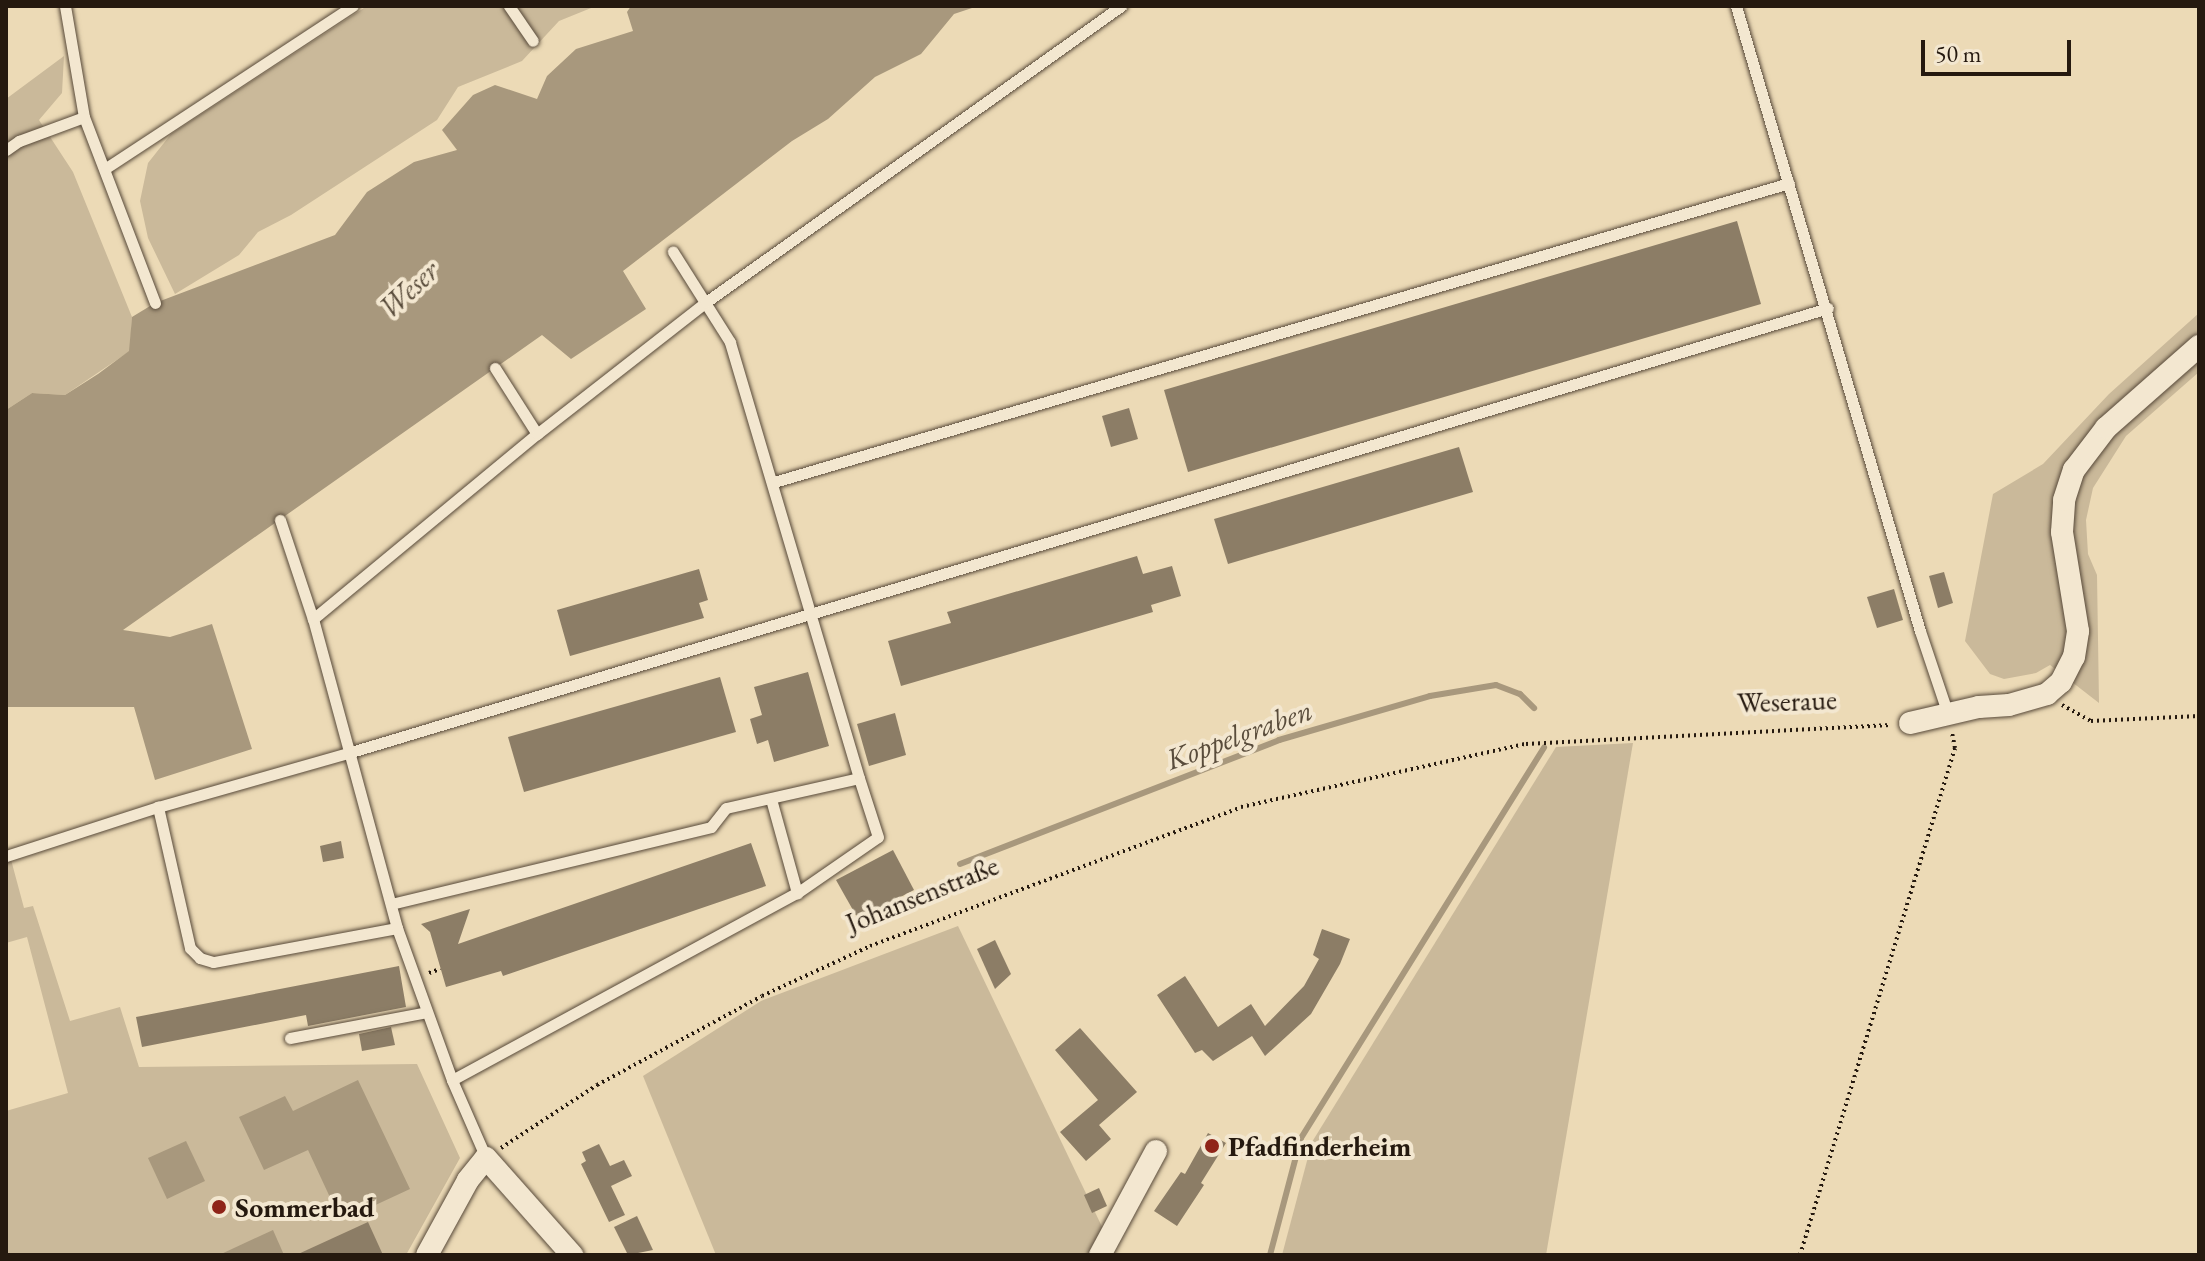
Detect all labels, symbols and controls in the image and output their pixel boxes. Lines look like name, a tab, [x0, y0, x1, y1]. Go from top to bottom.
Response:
scale bar	[1925, 24, 2075, 74]
text: 50 m	[1935, 38, 1982, 69]
water label: Weser	[372, 253, 446, 327]
street label: Weseraue	[1736, 682, 1838, 720]
water label: Koppelgraben	[1161, 692, 1317, 778]
street label: Johansenstraße	[841, 848, 1003, 940]
place label: Pfadfinderheim	[1228, 1129, 1411, 1163]
marker: Pfadfinderheim	[1203, 1137, 1221, 1155]
place label: Sommerbad	[235, 1190, 375, 1224]
marker: Sommerbad	[210, 1198, 228, 1216]

